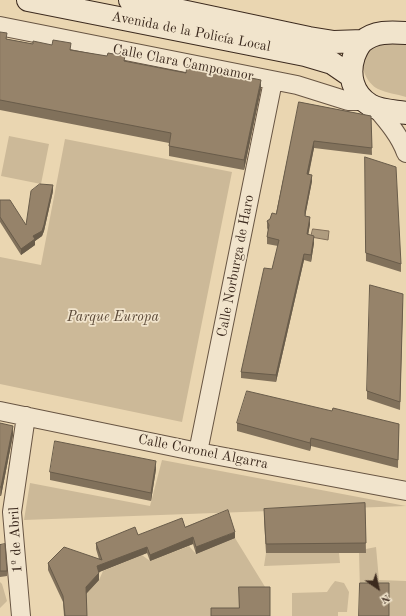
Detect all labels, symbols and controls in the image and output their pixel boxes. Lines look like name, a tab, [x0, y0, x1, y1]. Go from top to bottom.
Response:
street label: Avenida de la Policía Local	[110, 8, 272, 56]
street label: Calle Clara Campoamor	[111, 41, 255, 85]
street label: Calle Norburga de Haro	[214, 193, 258, 339]
park label: Parque Europa	[67, 309, 159, 325]
street label: Calle Coronel Algarra	[136, 431, 270, 473]
street label: 1º de Abril	[6, 507, 26, 573]
north arrow	[358, 568, 398, 608]
text: N	[378, 591, 392, 605]

